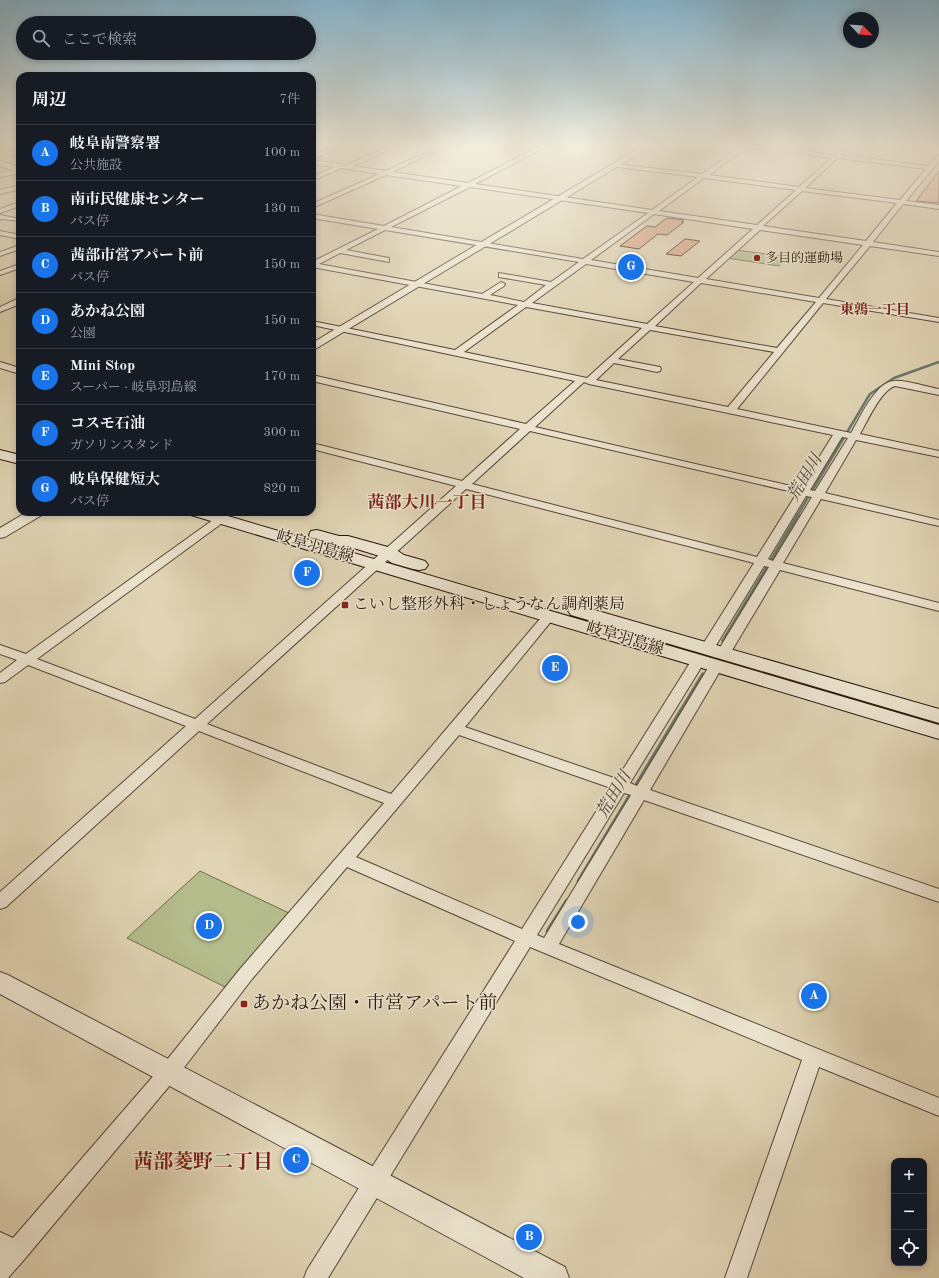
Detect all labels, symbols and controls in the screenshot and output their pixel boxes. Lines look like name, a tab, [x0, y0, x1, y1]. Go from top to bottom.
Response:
north arrow	[843, 12, 879, 48]
search box	[16, 16, 316, 60]
icon: search	[30, 27, 52, 49]
text: ここで検索	[62, 33, 137, 48]
text: 周辺	[32, 92, 66, 109]
text: 7件	[279, 93, 300, 106]
text: 岐阜南警察署	[70, 137, 160, 152]
text: A	[40, 146, 50, 159]
text: 100 m	[263, 146, 300, 159]
text: 公共施設	[70, 159, 122, 172]
text: 南市民健康センター	[70, 193, 204, 208]
text: B	[40, 202, 50, 215]
text: 130 m	[263, 202, 300, 215]
text: バス停	[70, 215, 109, 228]
text: 茜部市営アパート前	[70, 249, 204, 264]
place label: 多目的運動場	[765, 250, 843, 265]
pin: G	[618, 252, 644, 282]
marker: 多目的運動場	[752, 253, 762, 263]
text: C	[41, 258, 49, 271]
text: 150 m	[263, 258, 300, 271]
text: バス停	[70, 271, 109, 284]
district label: 東鶉一丁目	[840, 302, 910, 317]
text: あかね公園	[70, 305, 145, 320]
text: D	[40, 314, 50, 327]
text: 150 m	[263, 314, 300, 327]
text: 公園	[70, 327, 96, 340]
text: Mini Stop	[70, 359, 135, 374]
text: E	[41, 370, 49, 383]
text: 170 m	[263, 370, 300, 383]
text: スーパー · 岐阜羽島線	[70, 381, 197, 394]
text: コスモ石油	[70, 417, 145, 432]
text: F	[41, 426, 49, 439]
text: 300 m	[263, 426, 300, 439]
text: ガソリンスタンド	[70, 439, 174, 452]
water label: 荒田川	[783, 449, 826, 504]
text: 岐阜保健短大	[70, 473, 160, 488]
text: G	[40, 482, 50, 495]
text: 820 m	[263, 482, 300, 495]
district label: 茜部大川一丁目	[368, 493, 487, 512]
text: バス停	[70, 495, 109, 508]
street label: 岐阜羽島線	[274, 526, 356, 566]
pin: F	[294, 558, 320, 588]
place label: こいし整形外科・しょうなん調剤薬局	[353, 595, 625, 613]
marker: こいし整形外科・しょうなん調剤薬局	[340, 600, 350, 610]
street label: 岐阜羽島線	[584, 618, 666, 658]
pin: E	[542, 653, 568, 683]
water label: 荒田川	[592, 766, 635, 821]
pin: D	[196, 911, 222, 941]
your location	[568, 912, 588, 932]
pin: A	[801, 981, 827, 1011]
place label: あかね公園・市営アパート前	[252, 993, 497, 1014]
marker: あかね公園・市営アパート前	[239, 999, 249, 1009]
pin: C	[283, 1145, 309, 1175]
district label: 茜部菱野二丁目	[133, 1150, 273, 1173]
map controls	[891, 1158, 927, 1266]
button: +	[891, 1158, 927, 1194]
button: −	[891, 1194, 927, 1230]
pin: B	[516, 1222, 542, 1252]
button: locate	[891, 1230, 927, 1266]

